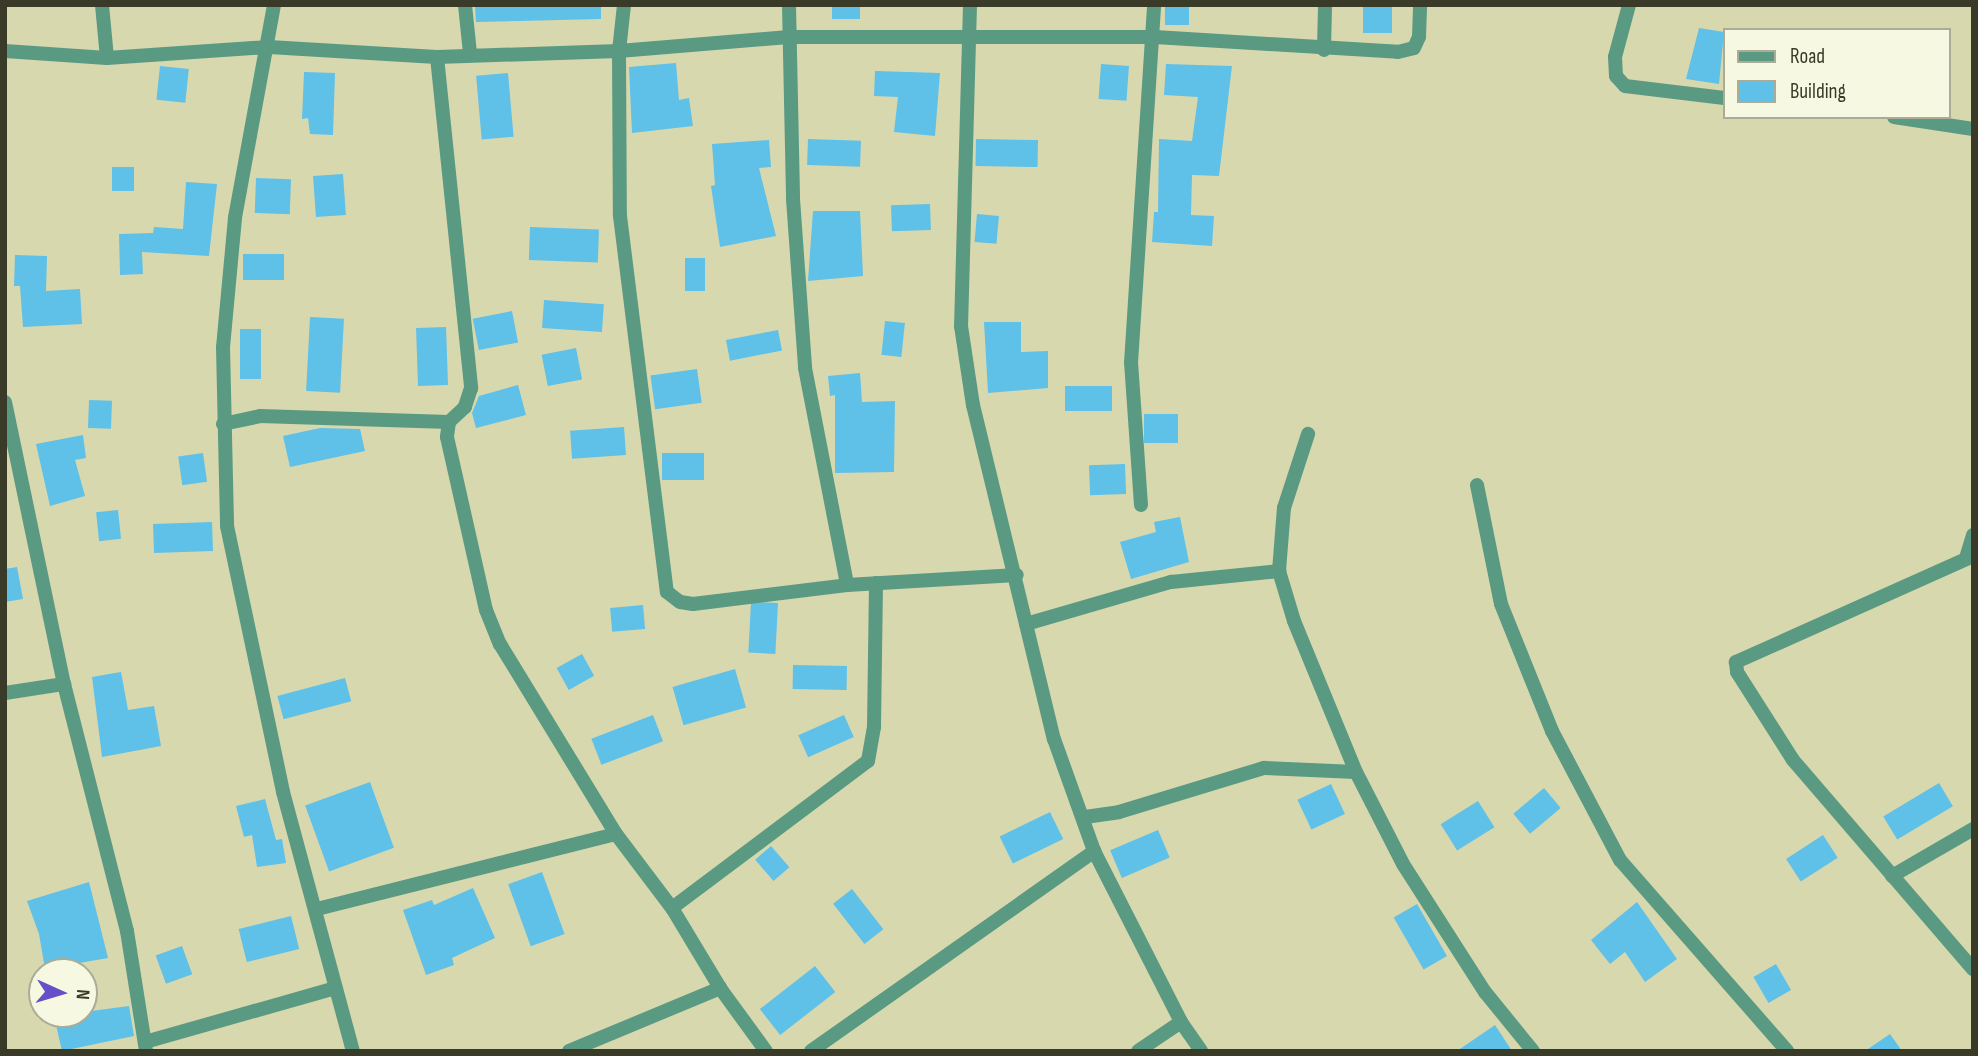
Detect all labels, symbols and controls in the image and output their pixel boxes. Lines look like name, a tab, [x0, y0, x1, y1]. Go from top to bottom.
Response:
legend	[1722, 28, 1950, 119]
text: Road	[1790, 44, 1825, 69]
text: Building	[1790, 79, 1846, 104]
north arrow	[28, 958, 98, 1028]
text: N	[71, 988, 94, 1000]

